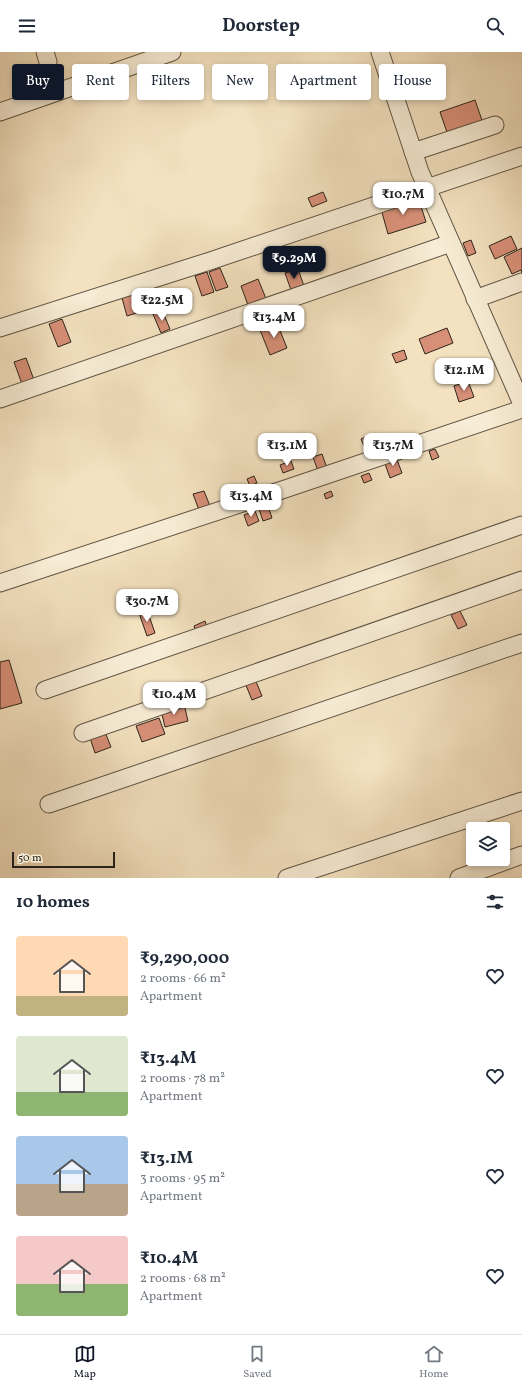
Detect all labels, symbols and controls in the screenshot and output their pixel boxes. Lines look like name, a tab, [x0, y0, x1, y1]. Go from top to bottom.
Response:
text: Doorstep	[222, 14, 300, 39]
icon: menu	[16, 15, 38, 37]
icon: search	[484, 15, 506, 37]
chip: Buy	[12, 64, 64, 100]
chip: Rent	[72, 64, 129, 100]
chip: Filters	[137, 64, 204, 100]
chip: New	[212, 64, 268, 100]
chip: Apartment	[276, 64, 371, 100]
chip: House	[379, 64, 446, 100]
pin: ₹10.7M	[370, 182, 436, 216]
text: ₹10.7M	[382, 186, 424, 204]
pin: ₹9.29M	[261, 246, 327, 280]
text: ₹9.29M	[272, 250, 316, 268]
pin: ₹22.5M	[129, 288, 195, 322]
text: ₹22.5M	[140, 292, 184, 310]
pin: ₹13.4M	[241, 305, 307, 339]
text: ₹13.4M	[252, 309, 296, 327]
pin: ₹12.1M	[431, 358, 497, 392]
text: ₹12.1M	[444, 362, 484, 380]
pin: ₹13.1M	[254, 433, 320, 467]
pin: ₹13.7M	[360, 433, 426, 467]
text: ₹13.1M	[267, 437, 307, 455]
text: ₹13.7M	[372, 437, 414, 455]
pin: ₹13.4M	[218, 484, 284, 518]
text: ₹13.4M	[229, 488, 273, 506]
pin: ₹30.7M	[114, 589, 180, 623]
text: ₹30.7M	[125, 593, 169, 611]
pin: ₹10.4M	[141, 682, 207, 716]
text: ₹10.4M	[152, 686, 196, 704]
map controls	[466, 822, 510, 866]
button: layers	[466, 822, 510, 866]
scale bar	[12, 850, 115, 869]
text: 50 m	[18, 851, 42, 866]
text: 10 homes	[16, 891, 90, 914]
icon: filters	[484, 891, 506, 913]
text: ₹9,290,000	[140, 947, 229, 970]
icon: home	[48, 952, 96, 1000]
icon: heart	[484, 965, 506, 987]
text: 2 rooms · 66 m²	[140, 970, 226, 988]
text: Apartment	[140, 988, 203, 1006]
text: ₹13.4M	[140, 1047, 197, 1070]
icon: home	[48, 1052, 96, 1100]
icon: heart	[484, 1065, 506, 1087]
text: 2 rooms · 78 m²	[140, 1070, 225, 1088]
text: Apartment	[140, 1088, 203, 1106]
text: ₹13.1M	[140, 1147, 193, 1170]
icon: home	[48, 1152, 96, 1200]
icon: heart	[484, 1165, 506, 1187]
text: 3 rooms · 95 m²	[140, 1170, 225, 1188]
text: Apartment	[140, 1188, 203, 1206]
text: ₹10.4M	[140, 1247, 198, 1270]
icon: home	[48, 1252, 96, 1300]
icon: heart	[484, 1265, 506, 1287]
text: 2 rooms · 68 m²	[140, 1270, 226, 1288]
text: Apartment	[140, 1288, 203, 1306]
tab: Map	[74, 1343, 96, 1382]
tab: Saved	[243, 1343, 272, 1382]
tab: Home	[419, 1343, 448, 1382]

